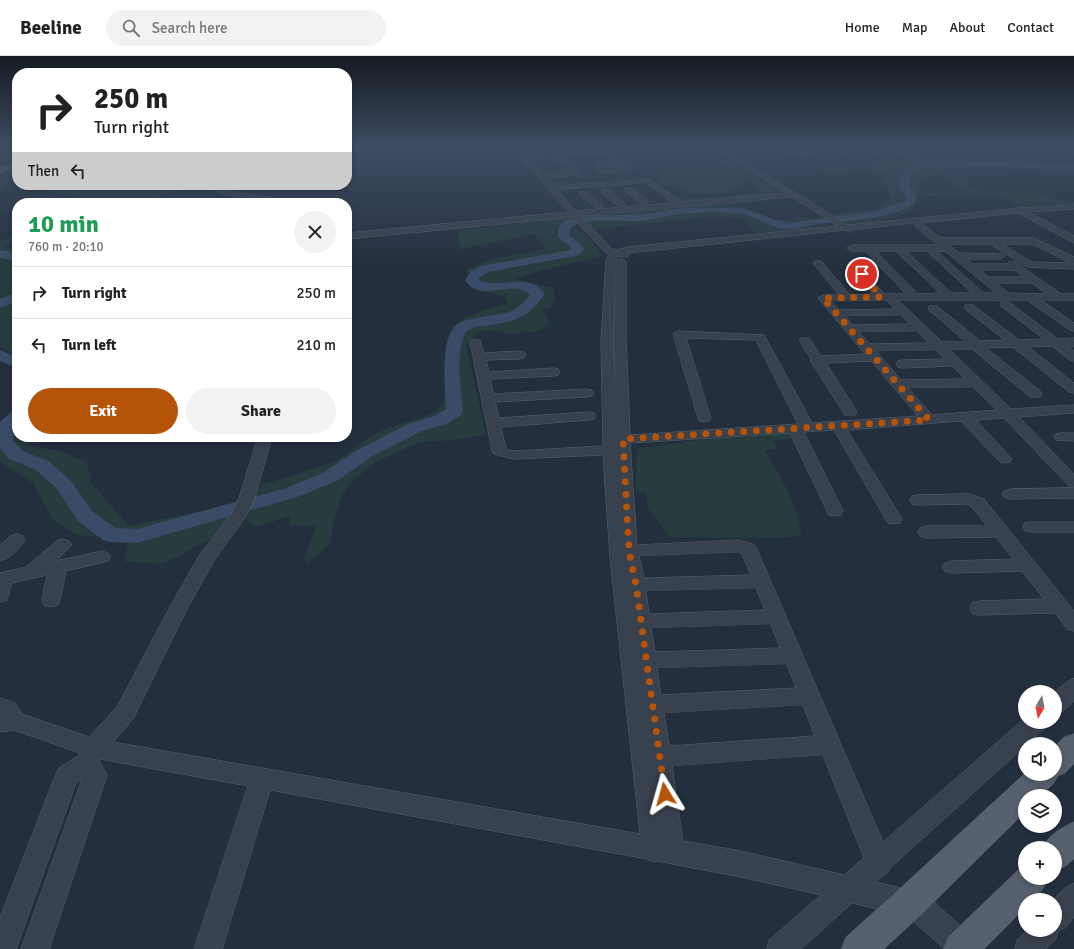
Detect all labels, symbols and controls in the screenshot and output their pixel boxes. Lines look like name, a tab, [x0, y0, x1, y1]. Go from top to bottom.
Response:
search box	[106, 10, 386, 46]
text: Beeline	[20, 16, 82, 40]
icon: search	[120, 17, 142, 39]
text: Search here	[152, 19, 227, 37]
text: Home	[845, 19, 880, 36]
text: Map	[902, 19, 927, 36]
text: About	[949, 19, 985, 36]
text: Contact	[1007, 19, 1054, 36]
text: 250 m	[94, 82, 168, 116]
icon: right	[28, 84, 80, 136]
text: Turn right	[94, 116, 169, 138]
icon: left	[67, 160, 89, 182]
text: Then	[28, 162, 59, 180]
text: 10 min	[28, 209, 99, 239]
button: close	[294, 211, 336, 253]
text: 760 m · 20:10	[28, 239, 104, 255]
pin	[845, 257, 879, 291]
icon: arrive	[851, 263, 873, 285]
icon: right	[28, 282, 50, 304]
text: Turn right	[62, 284, 127, 302]
text: 250 m	[296, 284, 336, 302]
icon: left	[28, 334, 50, 356]
text: Turn left	[62, 336, 116, 354]
text: 210 m	[296, 336, 336, 354]
button: Exit	[28, 388, 178, 434]
button: Share	[186, 388, 336, 434]
north arrow	[1018, 685, 1062, 729]
map controls	[1018, 685, 1062, 937]
button: sound	[1018, 737, 1062, 781]
position arrow	[644, 773, 686, 815]
button: layers	[1018, 789, 1062, 833]
button: +	[1018, 841, 1062, 885]
button: −	[1018, 893, 1062, 937]

